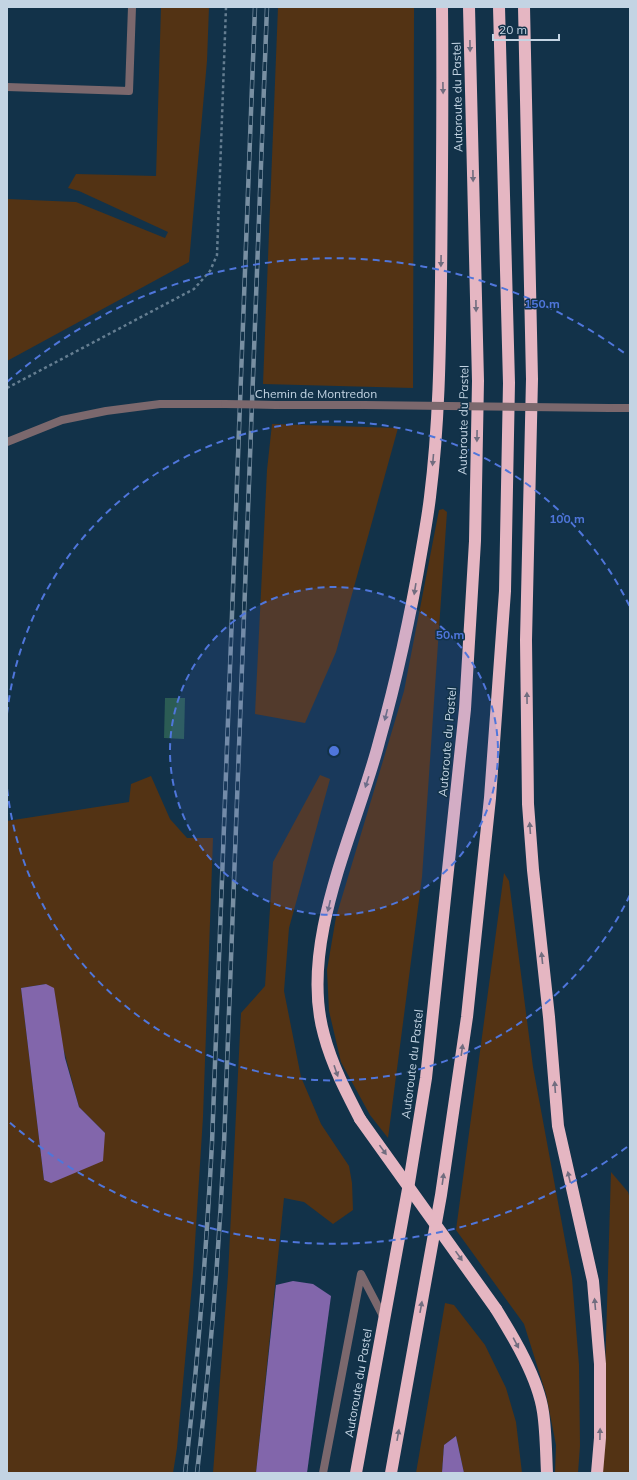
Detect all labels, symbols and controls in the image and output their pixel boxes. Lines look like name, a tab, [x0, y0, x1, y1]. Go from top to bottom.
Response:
scale bar	[493, 16, 559, 42]
text: 20 m	[499, 22, 527, 37]
one-way arrow	[467, 40, 473, 53]
street label: Autoroute du Pastel	[449, 42, 465, 152]
one-way arrow	[440, 82, 446, 95]
one-way arrow	[470, 170, 476, 183]
one-way arrow	[438, 255, 444, 268]
text: 150 m	[524, 296, 560, 311]
one-way arrow	[473, 300, 479, 313]
street label: Autoroute du Pastel	[455, 365, 471, 475]
street label: Chemin de Montredon	[255, 386, 377, 401]
one-way arrow	[474, 430, 480, 443]
one-way arrow	[430, 454, 437, 466]
text: 100 m	[549, 511, 585, 526]
one-way arrow	[412, 582, 418, 595]
text: 50 m	[436, 627, 464, 642]
street label: Autoroute du Pastel	[435, 687, 459, 797]
one-way arrow	[524, 691, 530, 704]
one-way arrow	[383, 709, 389, 721]
centre of rings	[327, 744, 341, 758]
one-way arrow	[364, 776, 370, 788]
one-way arrow	[526, 822, 533, 834]
one-way arrow	[325, 900, 331, 912]
one-way arrow	[539, 952, 546, 964]
street label: Autoroute du Pastel	[398, 1008, 426, 1120]
one-way arrow	[459, 1044, 465, 1056]
one-way arrow	[333, 1065, 339, 1077]
one-way arrow	[551, 1081, 558, 1093]
one-way arrow	[379, 1145, 387, 1156]
one-way arrow	[566, 1171, 572, 1183]
one-way arrow	[440, 1173, 446, 1185]
one-way arrow	[455, 1251, 463, 1261]
one-way arrow	[592, 1298, 599, 1310]
one-way arrow	[418, 1301, 424, 1313]
street label: Autoroute du Pastel	[341, 1328, 375, 1438]
one-way arrow	[513, 1337, 519, 1348]
one-way arrow	[597, 1427, 603, 1440]
one-way arrow	[395, 1428, 401, 1441]

